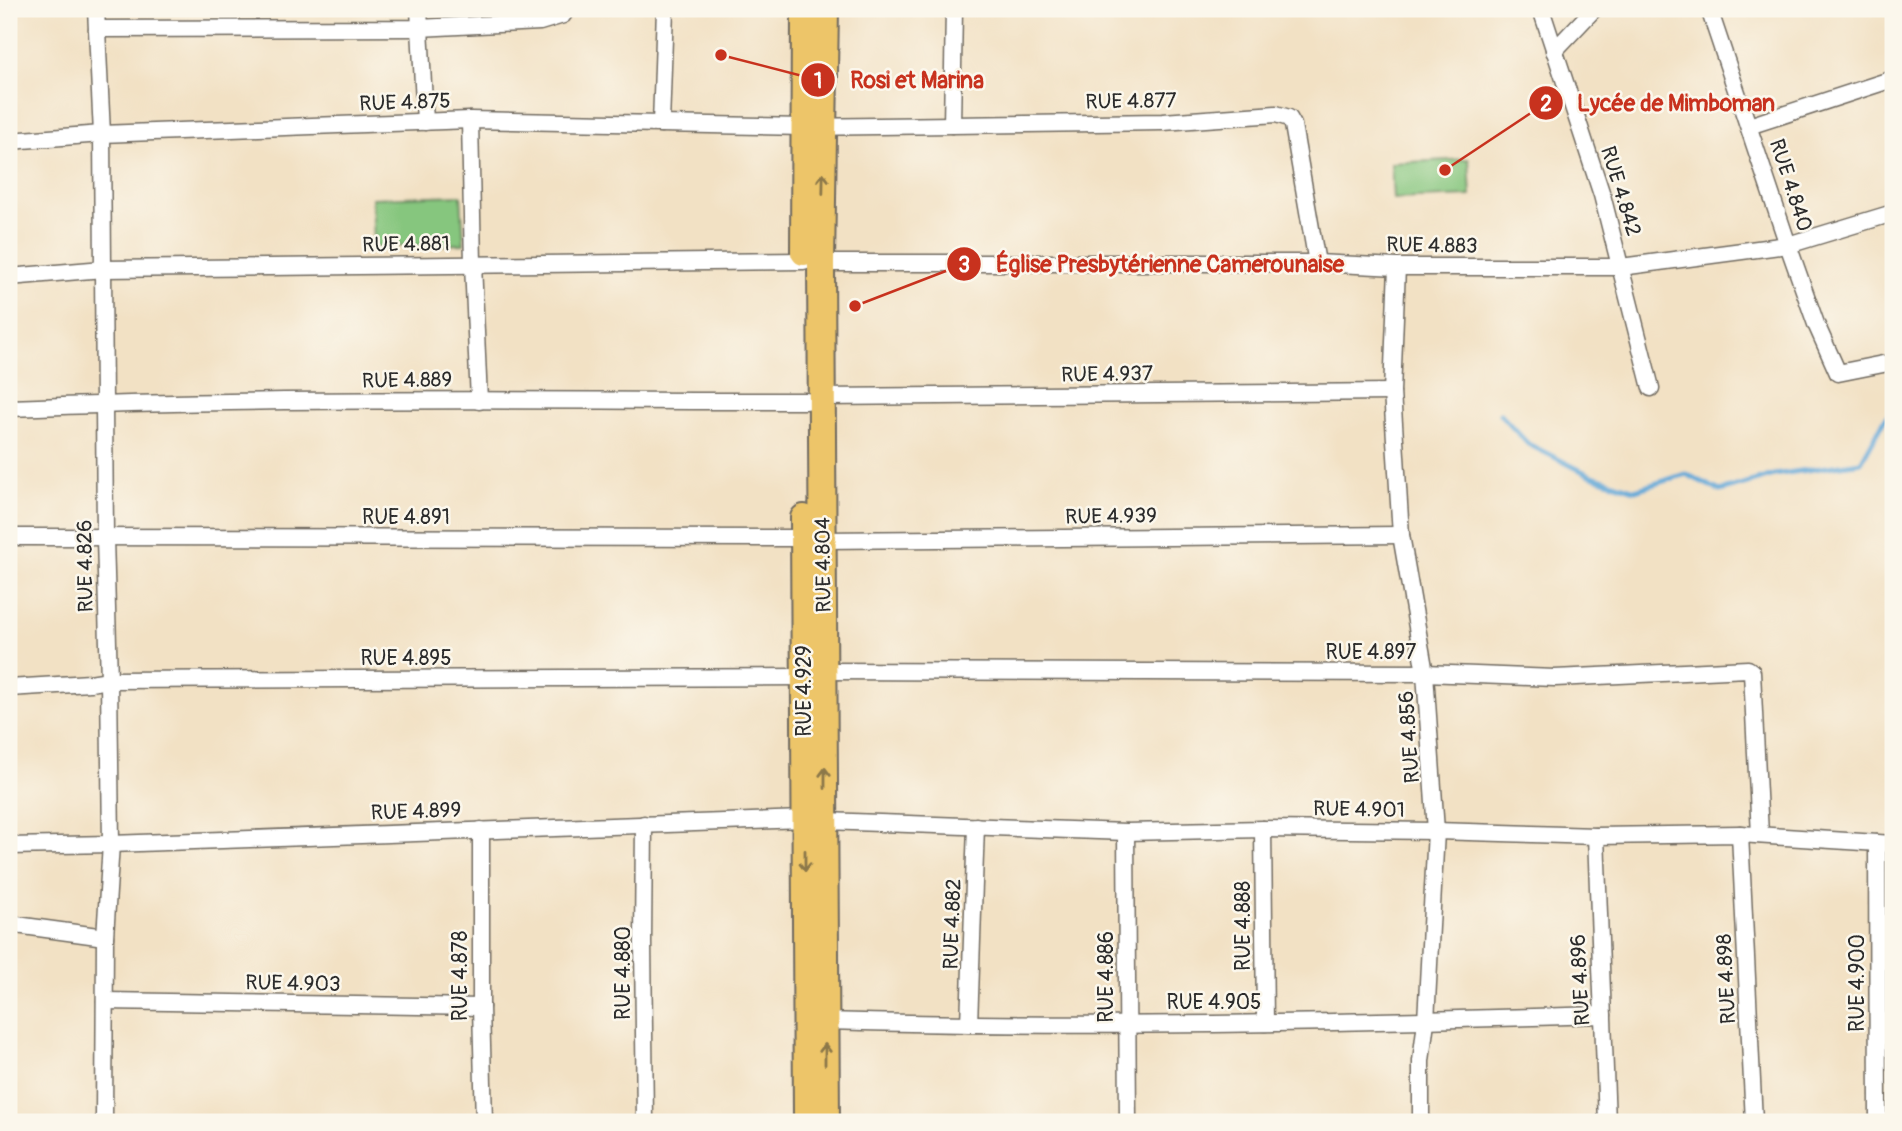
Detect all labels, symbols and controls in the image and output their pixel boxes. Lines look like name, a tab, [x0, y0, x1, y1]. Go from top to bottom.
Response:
callout: Rosi et Marina	[801, 58, 997, 102]
text: Rosi et Marina	[850, 66, 984, 95]
text: 1	[814, 68, 822, 95]
callout: Lycée de Mimboman	[1528, 81, 1789, 125]
street label: RUE 4.875	[359, 87, 451, 118]
street label: RUE 4.877	[1085, 87, 1177, 116]
text: Lycée de Mimboman	[1577, 89, 1775, 118]
text: 2	[1540, 91, 1552, 118]
street label: RUE 4.840	[1763, 136, 1818, 235]
street label: RUE 4.842	[1594, 143, 1647, 239]
one-way arrow	[816, 171, 830, 194]
street label: RUE 4.881	[362, 230, 450, 259]
street label: RUE 4.883	[1386, 231, 1478, 260]
callout: Église Presbytérienne Camerounaise	[947, 242, 1358, 286]
text: Église Presbytérienne Camerounaise	[996, 250, 1345, 279]
text: 3	[958, 252, 970, 279]
street label: RUE 4.937	[1061, 360, 1153, 389]
street label: RUE 4.889	[362, 366, 452, 395]
street label: RUE 4.939	[1065, 502, 1157, 531]
street label: RUE 4.891	[362, 504, 450, 531]
street label: RUE 4.804	[809, 517, 838, 613]
street label: RUE 4.826	[71, 519, 100, 613]
street label: RUE 4.897	[1326, 639, 1416, 666]
street label: RUE 4.895	[360, 645, 452, 672]
street label: RUE 4.929	[791, 645, 818, 737]
street label: RUE 4.856	[1393, 690, 1426, 784]
one-way arrow	[818, 766, 832, 789]
street label: RUE 4.901	[1313, 795, 1405, 824]
street label: RUE 4.899	[370, 796, 462, 827]
one-way arrow	[798, 849, 812, 872]
street label: RUE 4.882	[937, 878, 968, 970]
street label: RUE 4.888	[1230, 881, 1257, 971]
street label: RUE 4.880	[610, 926, 637, 1020]
street label: RUE 4.878	[447, 931, 474, 1021]
street label: RUE 4.886	[1093, 931, 1120, 1023]
street label: RUE 4.896	[1565, 933, 1596, 1027]
street label: RUE 4.898	[1711, 933, 1742, 1025]
street label: RUE 4.900	[1844, 934, 1871, 1032]
street label: RUE 4.903	[245, 969, 341, 998]
street label: RUE 4.905	[1167, 989, 1261, 1016]
one-way arrow	[818, 1043, 832, 1066]

